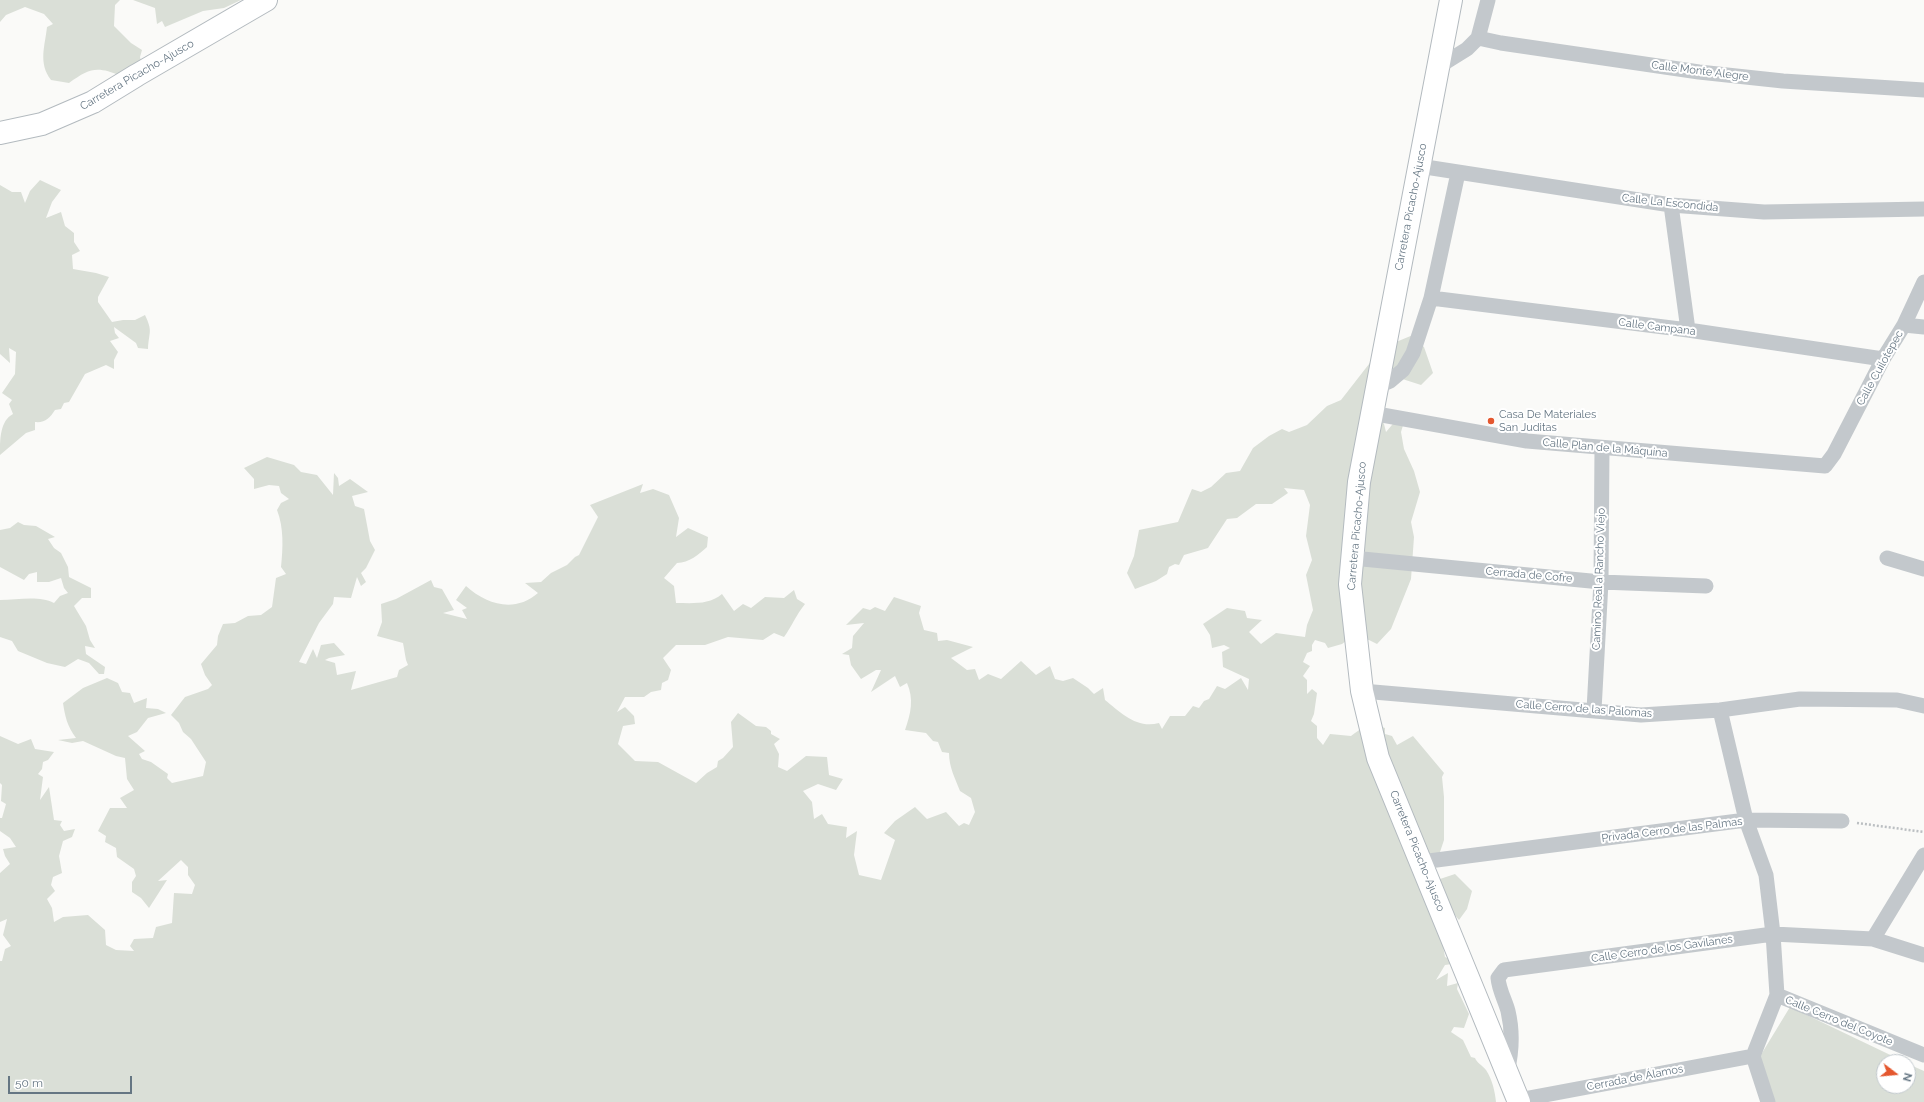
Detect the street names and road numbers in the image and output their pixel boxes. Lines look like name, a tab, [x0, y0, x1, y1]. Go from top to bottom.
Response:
street label: Carretera Picacho-Ajusco	[78, 37, 196, 113]
street label: Calle Monte Alegre	[1651, 58, 1749, 84]
street label: Carretera Picacho-Ajusco	[1392, 142, 1430, 272]
street label: Calle La Escondida	[1621, 191, 1719, 215]
street label: Calle Campana	[1618, 316, 1696, 338]
street label: Calle Cuilotepec	[1854, 328, 1906, 408]
street label: Calle Plan de la Máquina	[1542, 436, 1668, 460]
street label: Carretera Picacho-Ajusco	[1345, 461, 1369, 591]
street label: Camino Real a Rancho Viejo	[1590, 508, 1608, 650]
street label: Cerrada de Cofre	[1485, 565, 1573, 585]
street label: Calle Cerro de las Palomas	[1515, 698, 1653, 720]
street label: Carretera Picacho-Ajusco	[1387, 789, 1447, 913]
street label: Privada Cerro de las Palmas	[1601, 815, 1743, 845]
street label: Calle Cerro de los Gavilanes	[1590, 933, 1734, 965]
street label: Calle Cerro del Coyote	[1783, 993, 1895, 1049]
street label: Cerrada de Álamos	[1586, 1062, 1684, 1094]

